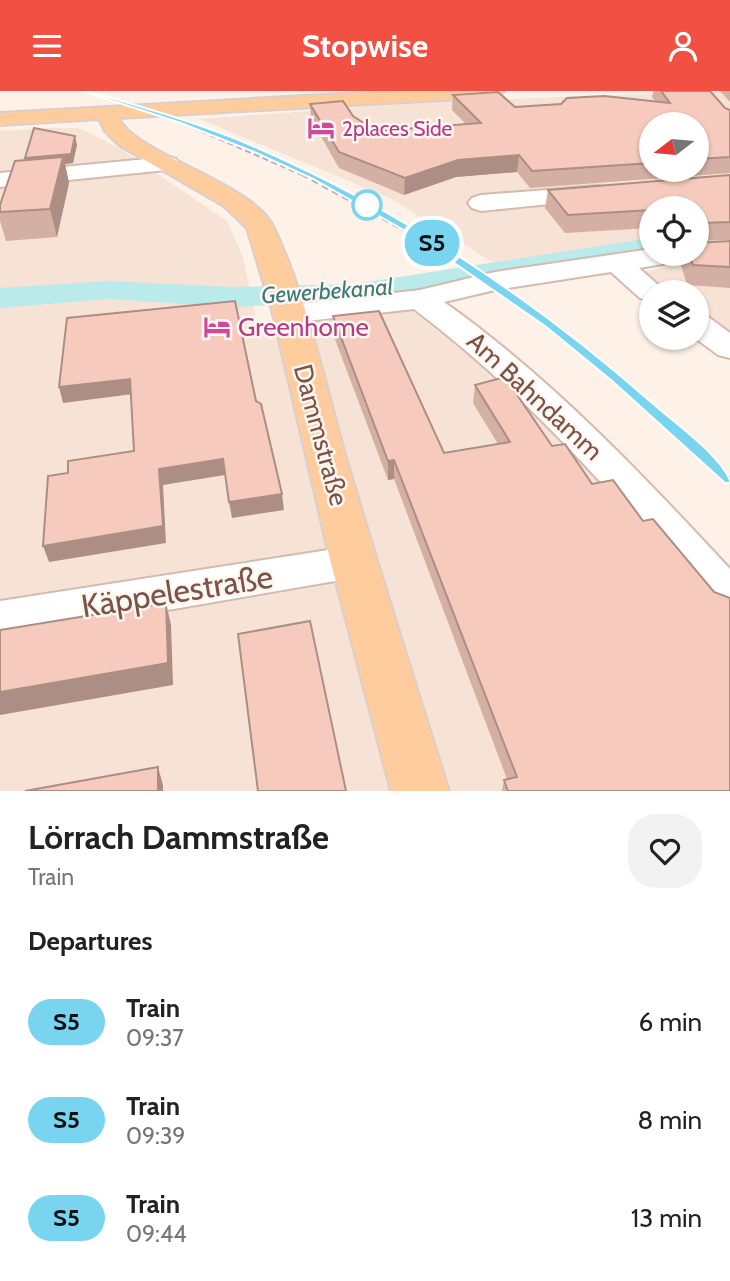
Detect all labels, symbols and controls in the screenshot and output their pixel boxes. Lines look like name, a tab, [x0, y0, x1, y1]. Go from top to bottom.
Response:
text: Stopwise	[302, 26, 428, 65]
icon: menu	[28, 27, 66, 65]
icon: person	[664, 27, 702, 65]
north arrow	[639, 112, 709, 182]
map controls	[639, 112, 709, 350]
hotel icon: 2places Side	[306, 113, 336, 143]
place label: 2places Side	[342, 116, 453, 141]
unlabelled marker	[352, 190, 382, 220]
button: locate	[639, 196, 709, 266]
line badge: S5	[400, 220, 464, 266]
text: S5	[419, 228, 445, 257]
water label: Gewerbekanal	[260, 272, 394, 310]
button: layers	[639, 280, 709, 350]
place label: Greenhome	[238, 311, 369, 343]
hotel icon: Greenhome	[202, 312, 232, 342]
street label: Am Bahndamm	[461, 325, 609, 467]
street label: Dammstraße	[287, 361, 355, 509]
street label: Käppelestraße	[79, 557, 275, 625]
button: heart	[628, 814, 702, 888]
text: Lörrach Dammstraße	[28, 817, 329, 857]
text: Train	[28, 863, 74, 891]
text: Departures	[28, 925, 152, 957]
text: Train	[126, 992, 180, 1024]
text: 6 min	[639, 1006, 702, 1038]
text: S5	[53, 1007, 80, 1036]
text: 09:37	[126, 1024, 184, 1052]
text: Train	[126, 1090, 180, 1122]
text: 8 min	[638, 1104, 702, 1136]
text: S5	[53, 1105, 80, 1134]
text: 09:39	[126, 1122, 185, 1150]
text: Train	[126, 1188, 180, 1220]
text: 13 min	[631, 1202, 702, 1234]
text: S5	[53, 1203, 80, 1232]
text: 09:44	[126, 1220, 187, 1248]

